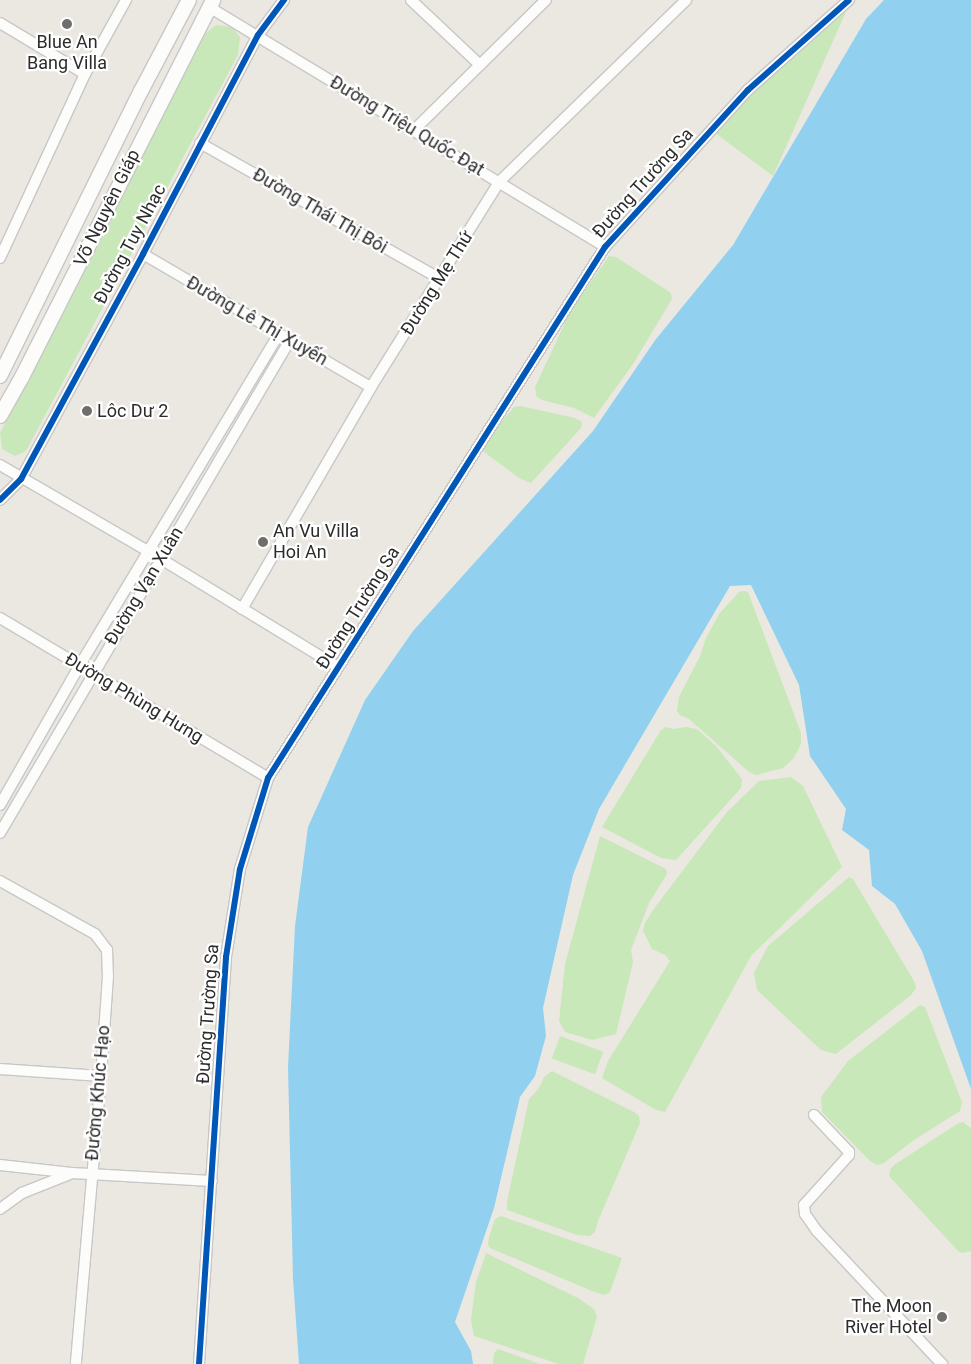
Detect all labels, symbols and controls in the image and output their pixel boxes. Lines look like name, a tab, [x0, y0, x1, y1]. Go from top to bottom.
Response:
marker: Blue An Bang Villa	[61, 18, 73, 30]
place label: Blue An Bang Villa	[27, 32, 107, 74]
street label: Đường Triệu Quốc Đạt	[326, 71, 488, 181]
street label: Đường Trường Sa	[588, 124, 698, 242]
street label: Võ Nguyên Giáp	[69, 146, 145, 270]
street label: Đường Thái Thị Bôi	[248, 163, 392, 259]
street label: Đường Tuy Nhạc	[89, 180, 171, 308]
street label: Đường Mẹ Thứ	[396, 227, 478, 339]
street label: Đường Lê Thị Xuyến	[182, 272, 332, 370]
place label: Lôc Dư 2	[97, 400, 168, 422]
marker: Lôc Dư 2	[81, 405, 93, 417]
place label: An Vu Villa Hoi An	[273, 521, 359, 564]
street label: Đường Vạn Xuân	[100, 523, 188, 649]
marker: An Vu Villa Hoi An	[257, 536, 269, 548]
street label: Đường Trường Sa	[312, 543, 404, 673]
street label: Đường Phùng Hưng	[61, 648, 207, 748]
street label: Đường Trường Sa	[192, 943, 224, 1085]
street label: Đường Khúc Hạo	[81, 1024, 115, 1162]
place label: The Moon River Hotel	[845, 1296, 932, 1338]
marker: The Moon River Hotel	[936, 1311, 948, 1323]

